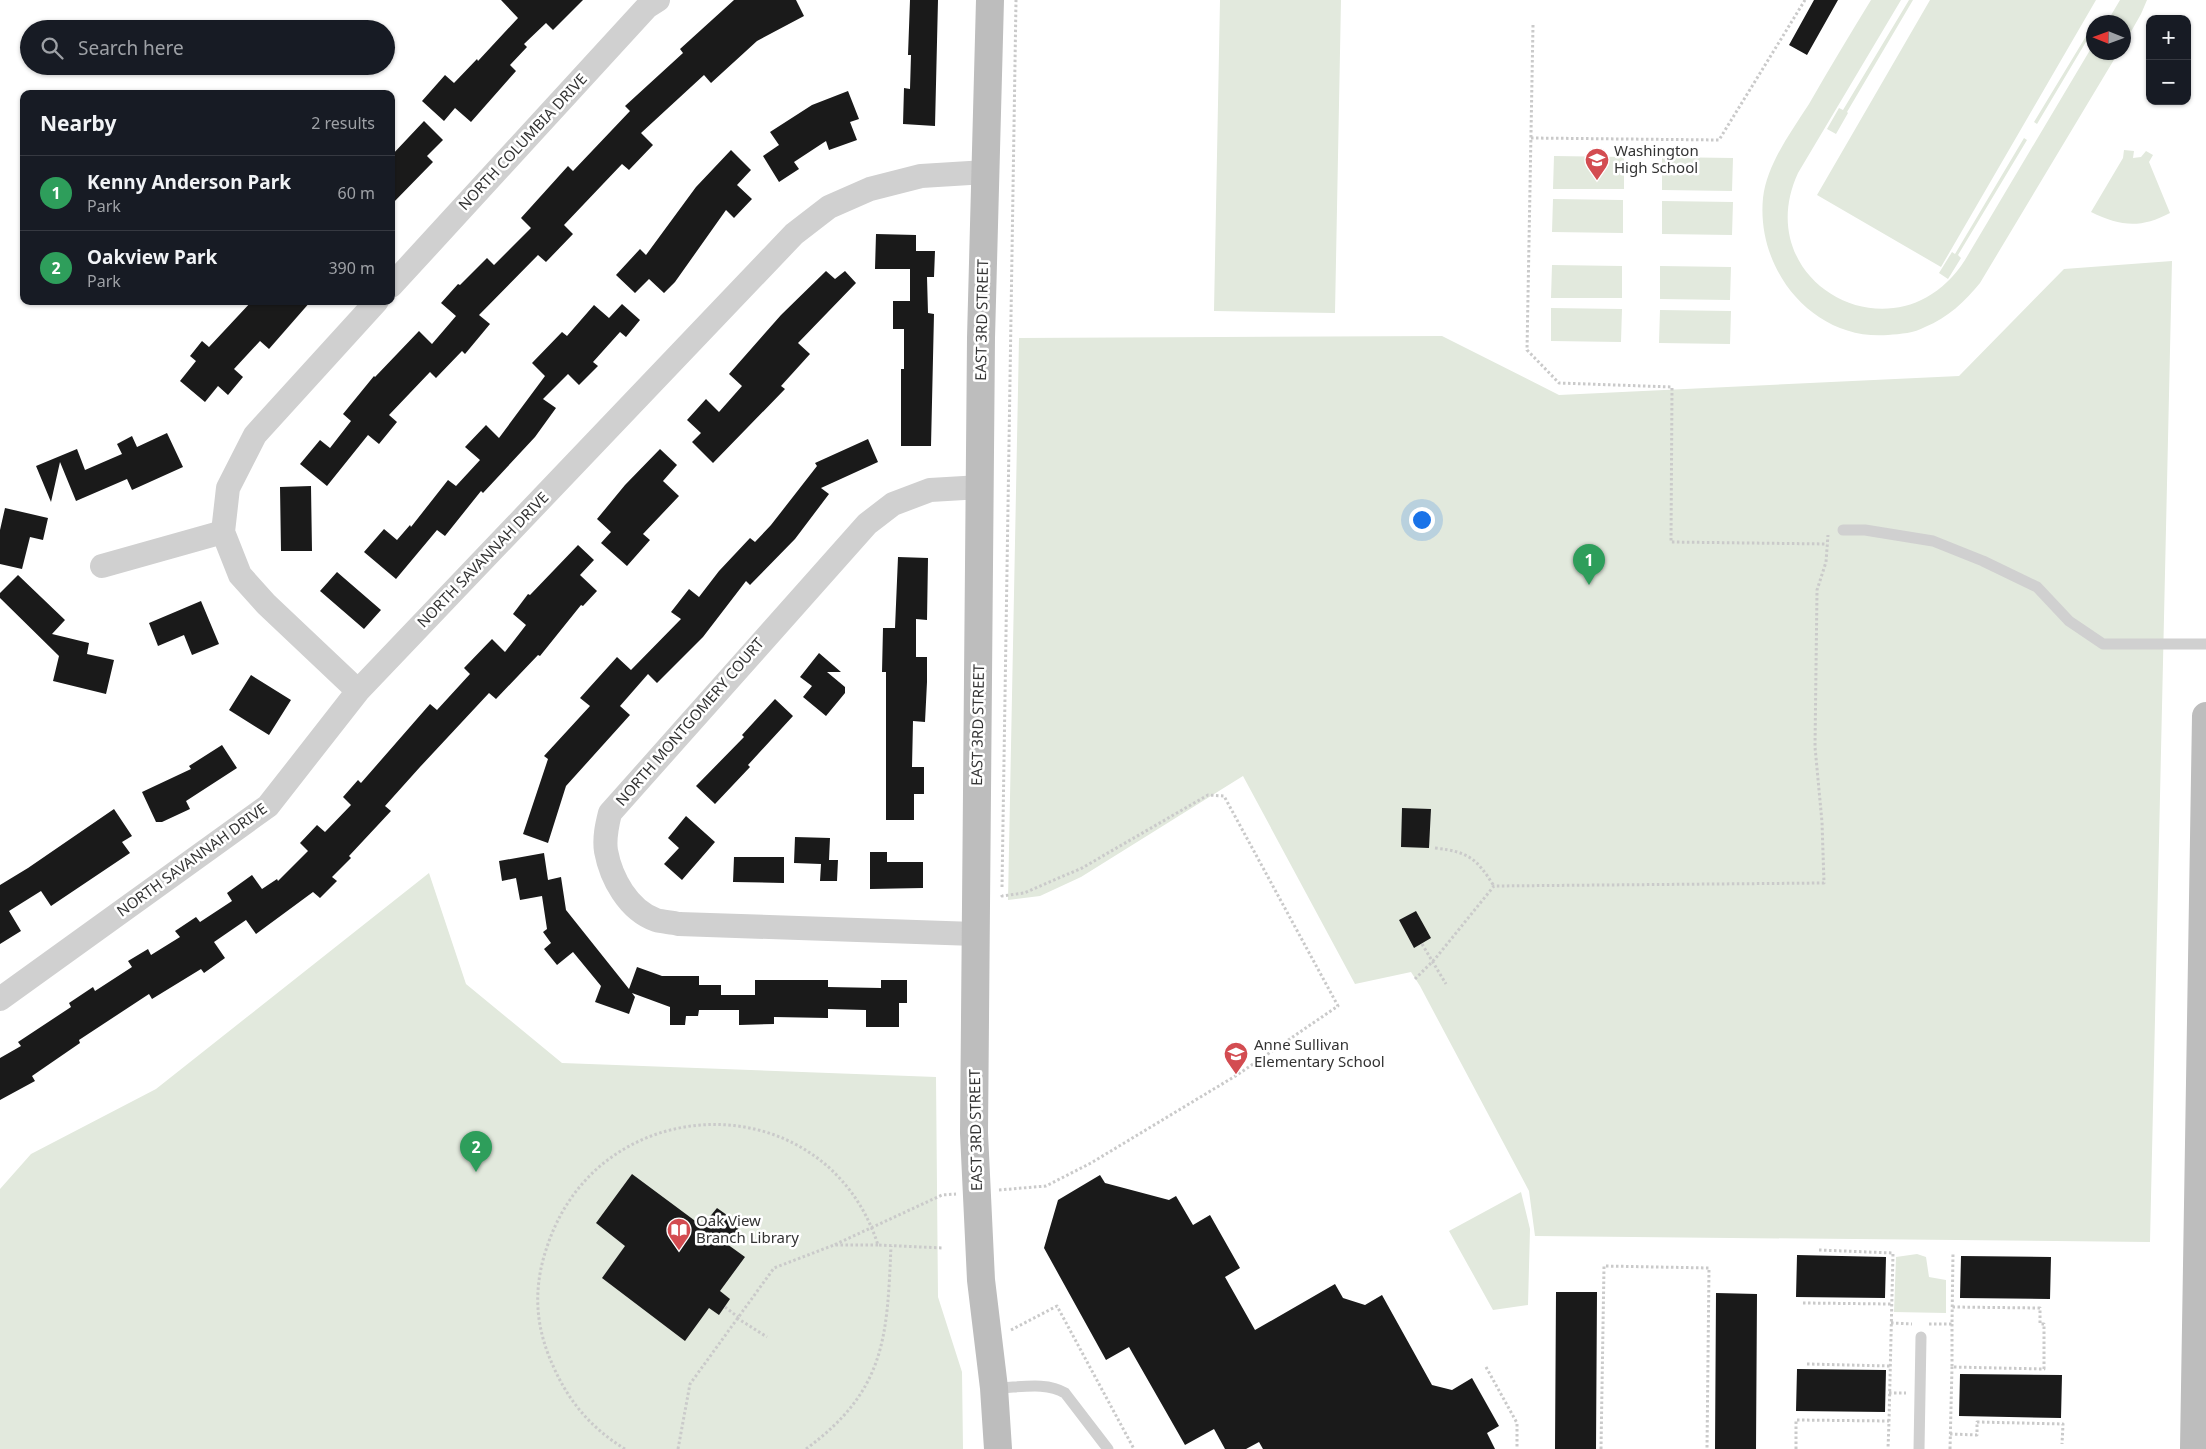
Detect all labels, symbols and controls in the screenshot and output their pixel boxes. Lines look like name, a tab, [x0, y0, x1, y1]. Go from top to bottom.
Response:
north arrow	[2086, 15, 2131, 60]
map controls	[2146, 15, 2191, 105]
button: +	[2146, 15, 2191, 60]
search box	[20, 20, 395, 75]
icon: search	[38, 34, 66, 62]
text: Search here	[78, 35, 184, 61]
button: −	[2146, 60, 2191, 105]
street label: NORTH COLUMBIA DRIVE	[454, 69, 591, 214]
text: Nearby	[40, 109, 116, 137]
text: 2 results	[311, 112, 375, 134]
place label: Washington High School	[1614, 140, 1699, 177]
school or university icon: Washington High School	[1584, 147, 1610, 181]
text: Kenny Anderson Park	[87, 169, 291, 195]
text: 1	[51, 182, 61, 204]
text: 60 m	[338, 182, 375, 204]
text: Park	[87, 195, 121, 217]
text: Oakview Park	[87, 244, 217, 270]
text: 2	[51, 257, 61, 279]
text: 390 m	[328, 257, 375, 279]
street label: EAST 3RD STREET	[970, 258, 992, 381]
text: Park	[87, 270, 121, 292]
street label: NORTH SAVANNAH DRIVE	[412, 487, 552, 631]
your location	[1409, 507, 1435, 533]
pin: 1	[1573, 544, 1605, 585]
street label: NORTH MONTGOMERY COURT	[611, 633, 768, 810]
street label: EAST 3RD STREET	[966, 663, 988, 786]
street label: NORTH SAVANNAH DRIVE	[112, 798, 271, 921]
place label: Anne Sullivan Elementary School	[1254, 1034, 1385, 1071]
school or university icon: Anne Sullivan Elementary School	[1223, 1041, 1249, 1075]
street label: EAST 3RD STREET	[964, 1068, 986, 1191]
pin: 2	[460, 1131, 492, 1172]
place label: Oak View Branch Library	[696, 1210, 799, 1247]
library icon: Oak View Branch Library	[666, 1217, 692, 1251]

